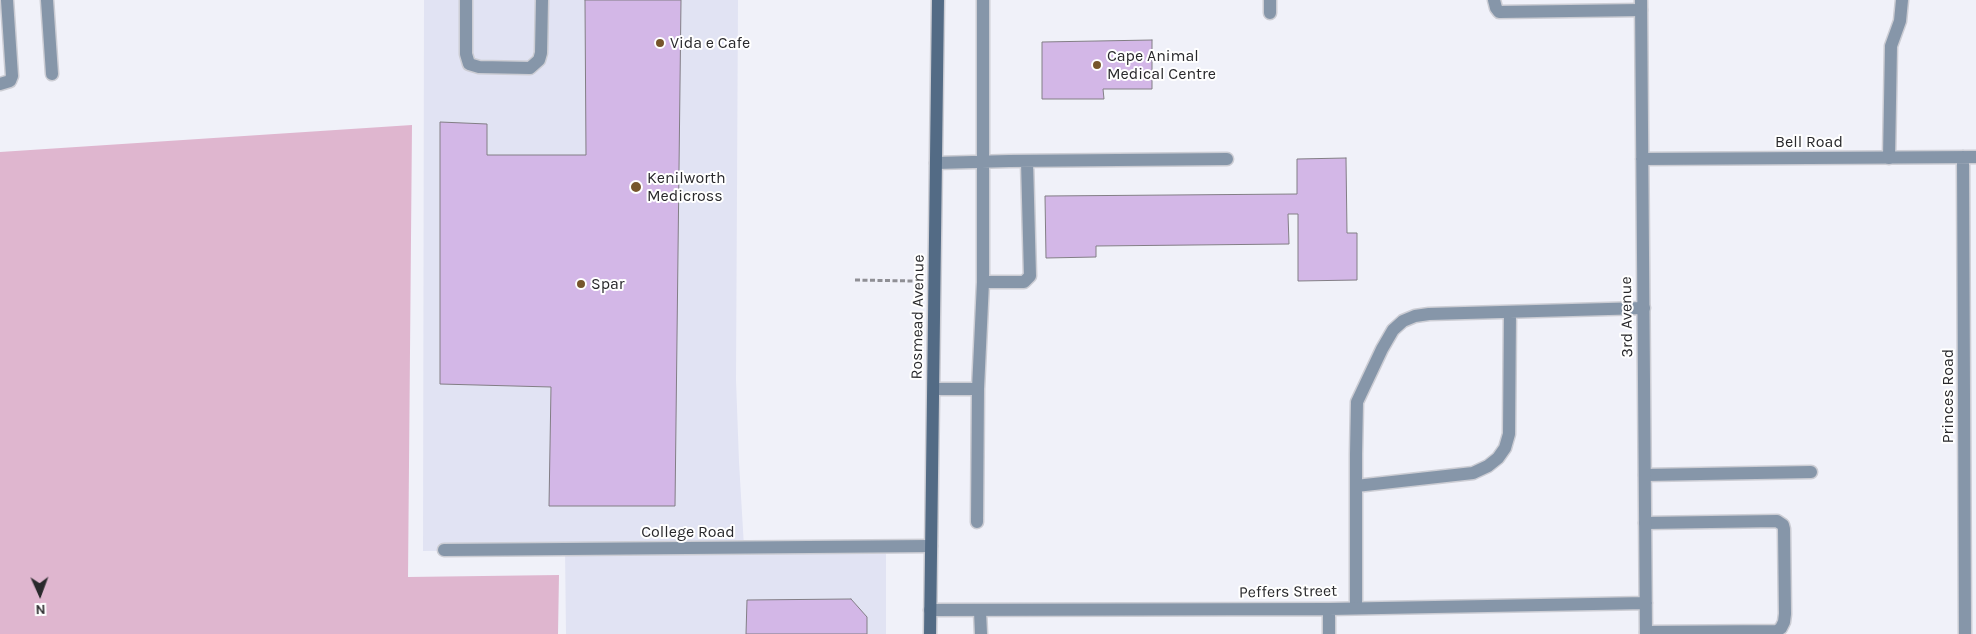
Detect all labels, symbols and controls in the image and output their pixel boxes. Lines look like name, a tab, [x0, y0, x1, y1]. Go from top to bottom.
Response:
place label: Vida e Cafe	[670, 33, 750, 53]
marker: Vida e Cafe	[654, 37, 666, 49]
place label: Cape Animal Medical Centre	[1107, 46, 1216, 84]
marker: Cape Animal Medical Centre	[1091, 59, 1103, 71]
street label: Bell Road	[1775, 132, 1843, 152]
place label: Kenilworth Medicross	[647, 168, 726, 206]
marker: Kenilworth Medicross	[629, 180, 643, 194]
street label: Rosmead Avenue	[907, 254, 929, 380]
place label: Spar	[591, 274, 625, 294]
street label: 3rd Avenue	[1617, 276, 1637, 358]
marker: Spar	[575, 278, 587, 290]
street label: Princes Road	[1938, 349, 1958, 443]
street label: College Road	[641, 522, 735, 542]
north arrow	[15, 569, 65, 619]
street label: Peffers Street	[1239, 582, 1337, 602]
text: N	[35, 601, 46, 618]

